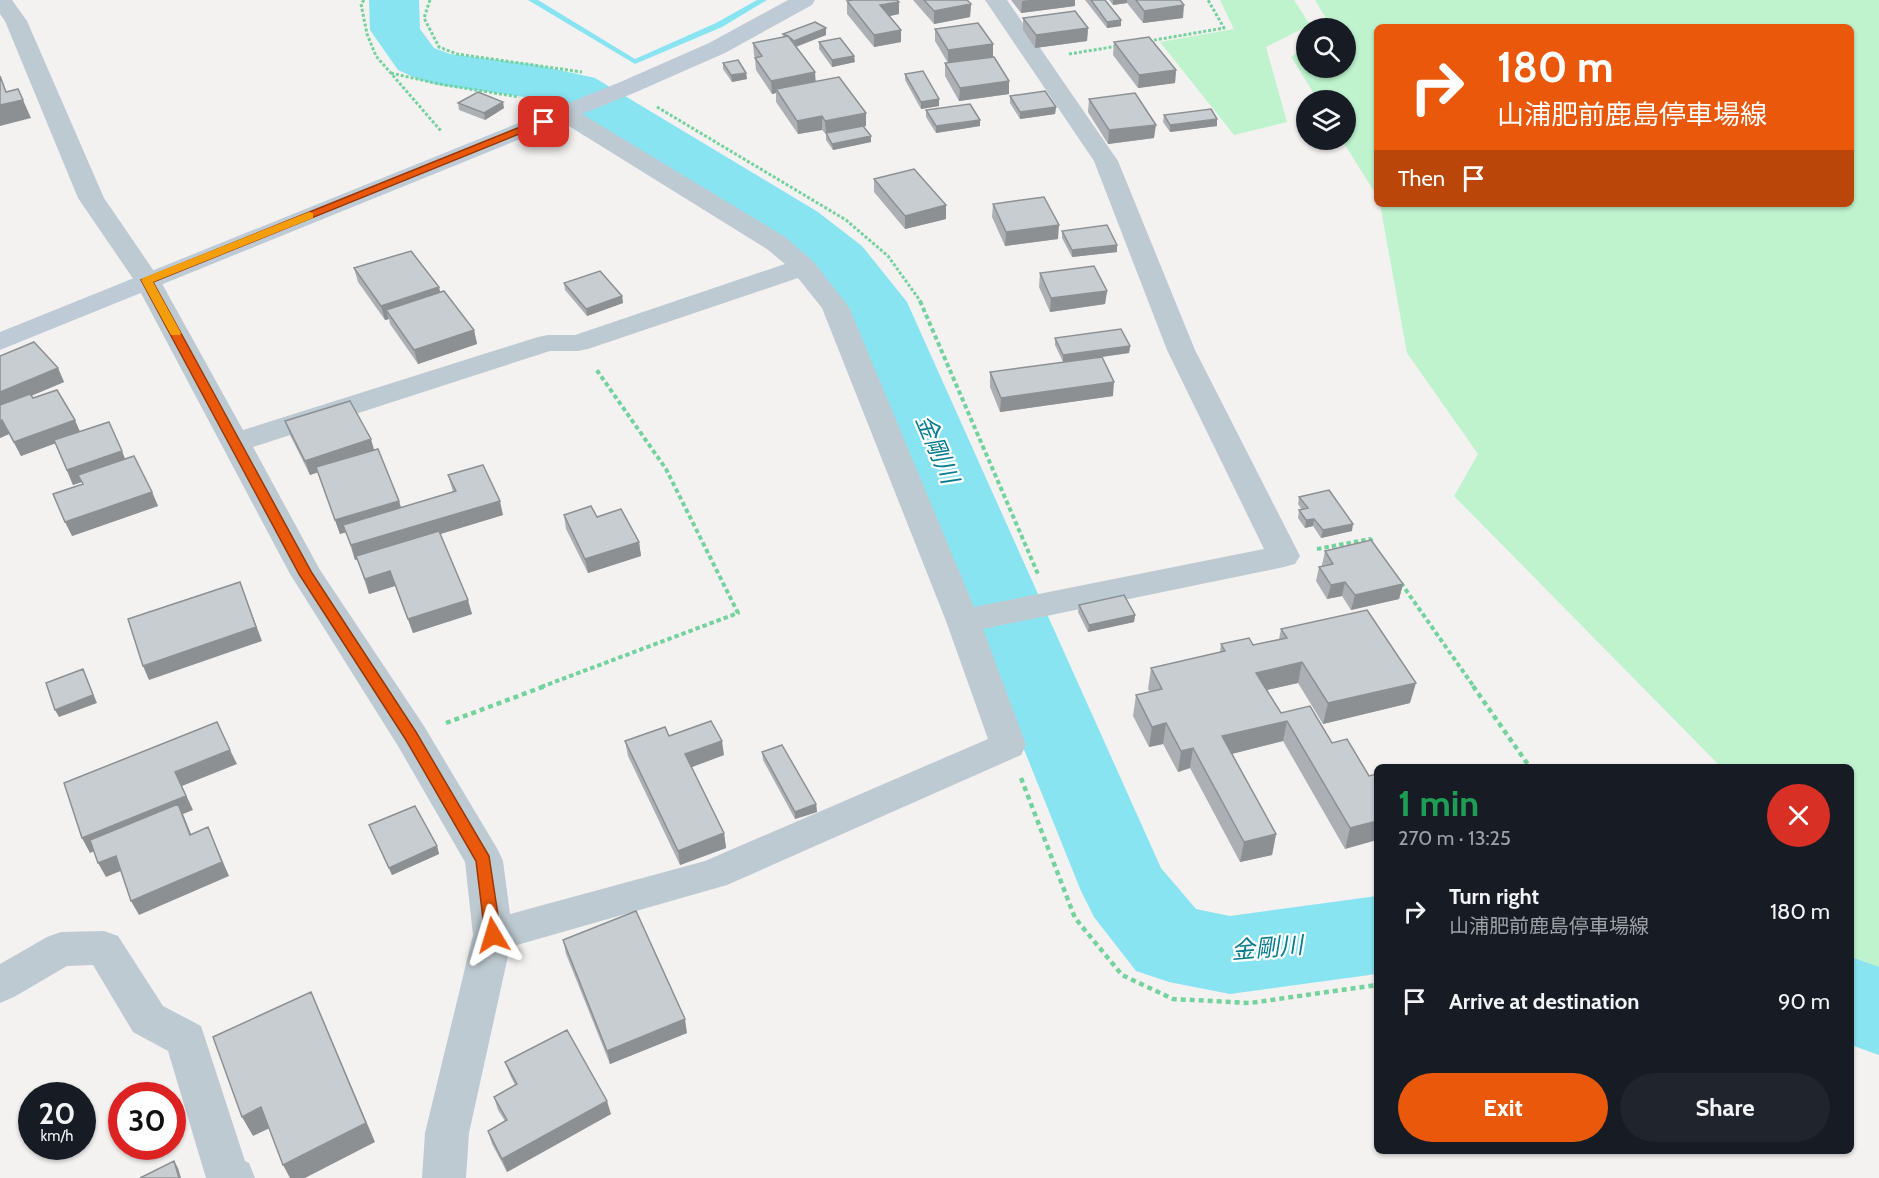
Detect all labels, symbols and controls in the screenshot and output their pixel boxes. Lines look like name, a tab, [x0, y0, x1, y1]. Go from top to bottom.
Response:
map controls	[1296, 18, 1356, 150]
button: search	[1296, 18, 1356, 78]
text: 180 m	[1497, 41, 1613, 93]
icon: right	[1398, 48, 1476, 126]
button: layers	[1296, 90, 1356, 150]
pin	[518, 96, 569, 147]
text: 山浦肥前鹿島停車場線	[1497, 98, 1767, 131]
icon: arrive	[527, 105, 560, 138]
icon: arrive	[1457, 162, 1490, 195]
text: Then	[1398, 165, 1445, 192]
water label: 金剛川	[910, 410, 966, 490]
text: 1 min	[1398, 781, 1479, 825]
button: close	[1767, 784, 1830, 847]
text: 270 m · 13:25	[1398, 826, 1511, 850]
text: Turn right	[1449, 883, 1539, 910]
icon: right	[1398, 895, 1431, 928]
text: 180 m	[1770, 898, 1830, 925]
position arrow	[461, 903, 525, 967]
text: 山浦肥前鹿島停車場線	[1449, 914, 1649, 938]
water label: 金剛川	[1230, 930, 1307, 965]
icon: arrive	[1398, 985, 1431, 1018]
text: Arrive at destination	[1449, 988, 1639, 1015]
text: 90 m	[1778, 988, 1830, 1015]
button: Exit	[1398, 1073, 1608, 1142]
button: Share	[1620, 1073, 1830, 1142]
speed limit sign: 30	[108, 1082, 186, 1160]
text: 20	[38, 1095, 76, 1132]
text: km/h	[41, 1127, 73, 1145]

